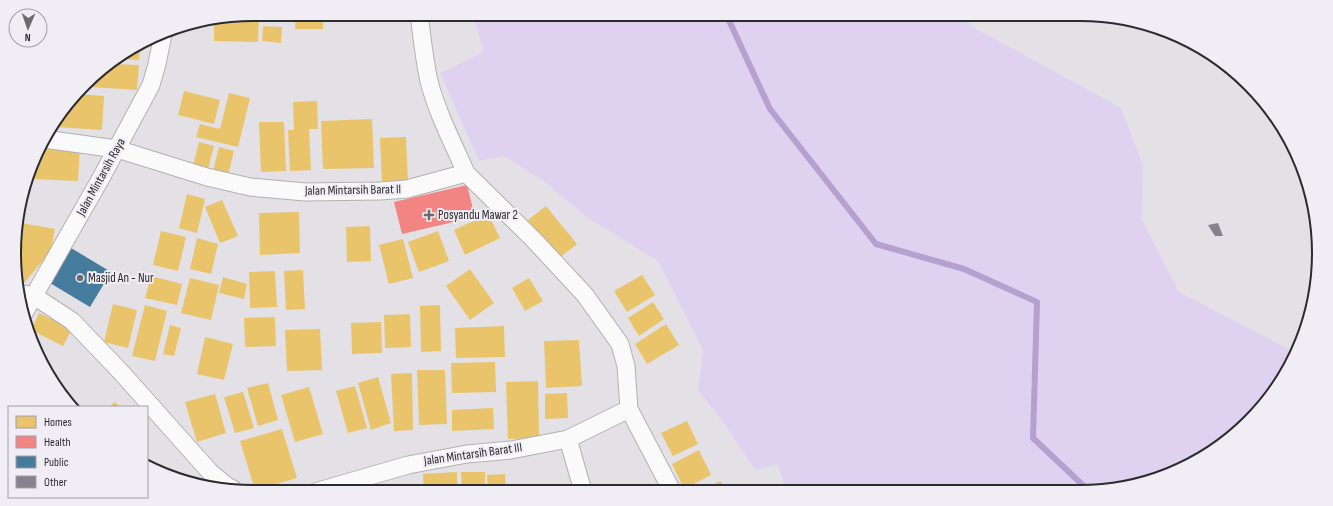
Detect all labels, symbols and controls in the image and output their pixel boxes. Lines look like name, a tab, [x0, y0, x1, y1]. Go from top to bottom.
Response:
north arrow	[8, 8, 48, 48]
text: N	[24, 31, 31, 44]
street label: Jalan Mintarsih Raya	[73, 135, 129, 219]
street label: Jalan Mintarsih Barat II	[304, 181, 401, 199]
place label: Posyandu Mawar 2	[438, 207, 518, 223]
marker: Posyandu Mawar 2	[423, 209, 435, 221]
place label: Masjid An - Nur	[88, 270, 154, 286]
marker: Masjid An - Nur	[75, 273, 85, 283]
legend	[8, 406, 148, 498]
text: Homes	[44, 415, 72, 430]
text: Health	[44, 435, 71, 450]
street label: Jalan Mintarsih Barat III	[422, 439, 523, 469]
text: Public	[44, 455, 69, 470]
text: Other	[44, 475, 68, 490]

